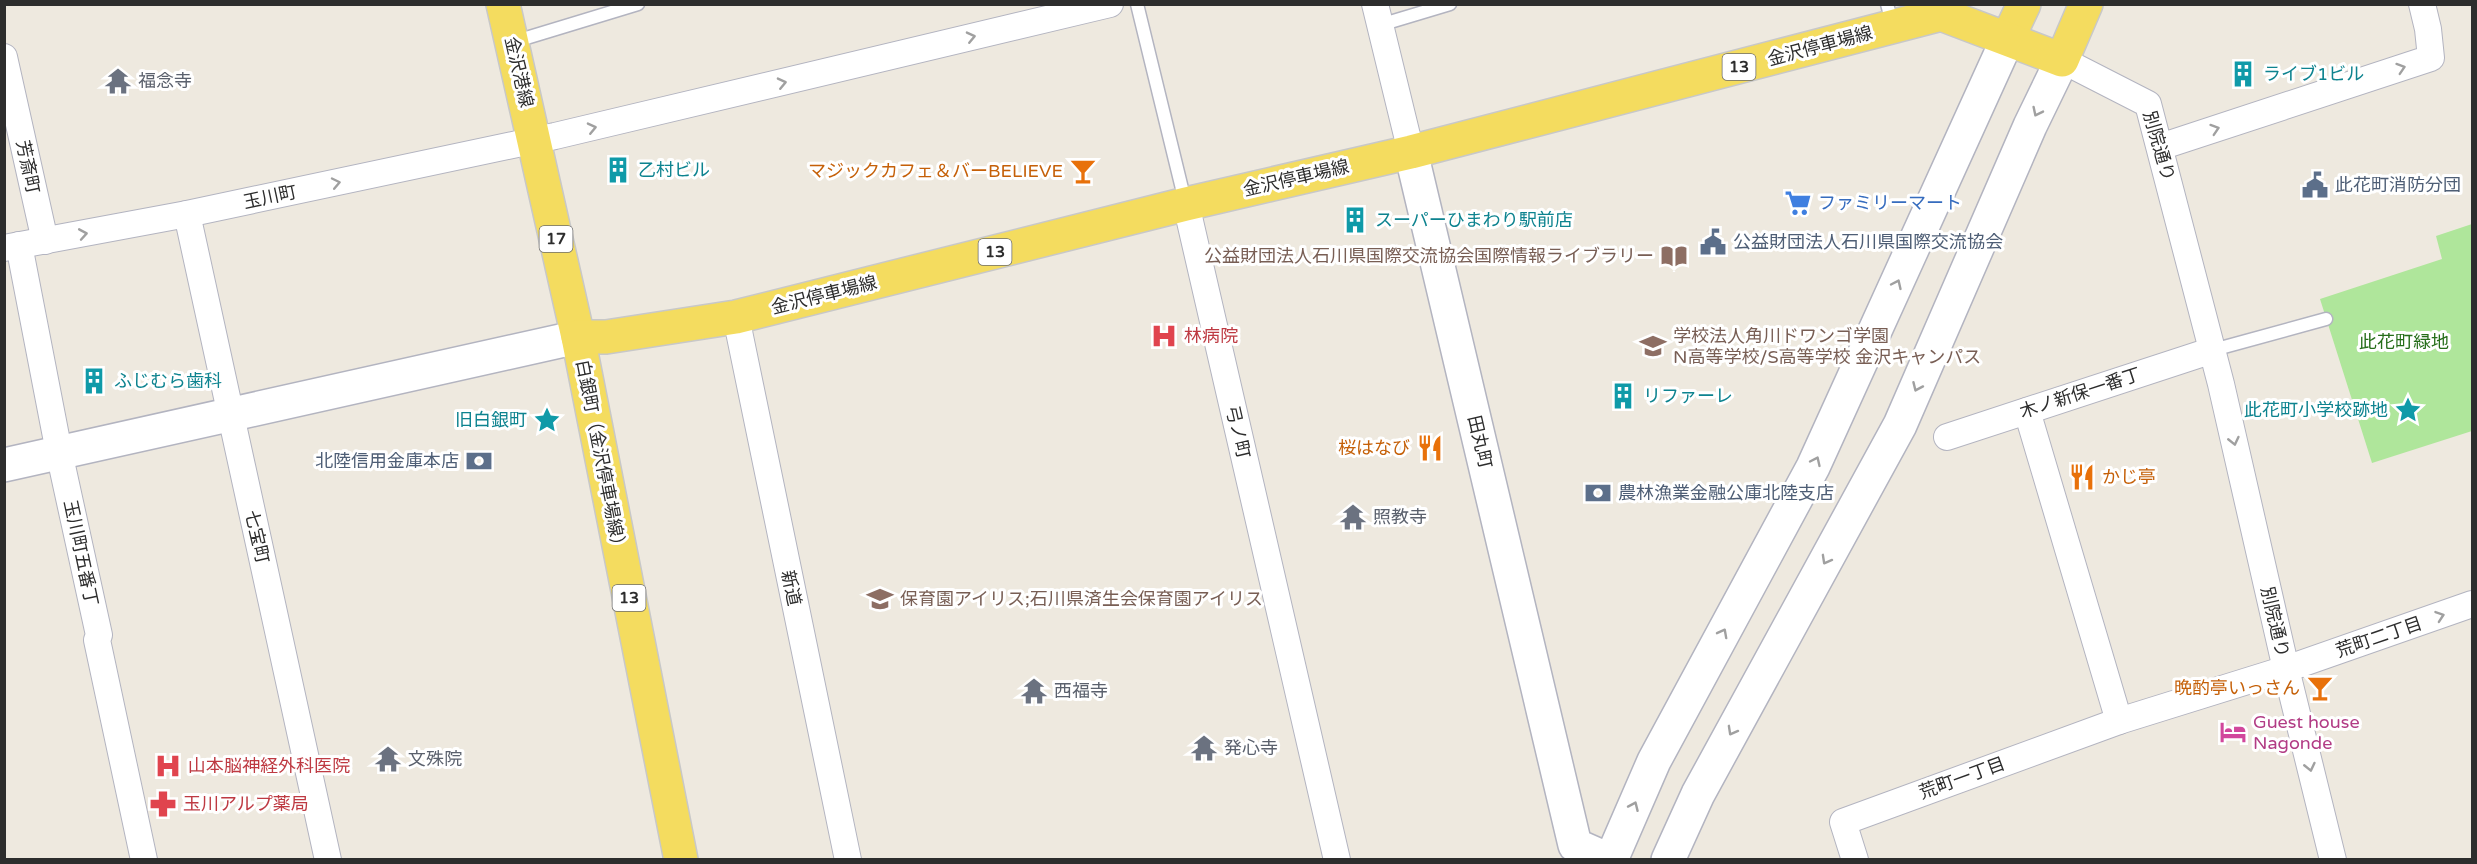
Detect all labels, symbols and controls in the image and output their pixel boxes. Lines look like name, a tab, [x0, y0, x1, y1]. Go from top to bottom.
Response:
street label: 金沢停車場線	[1765, 21, 1875, 71]
one-way arrow	[966, 32, 976, 45]
street label: 金沢港線	[500, 34, 538, 110]
road number: 13	[1722, 54, 1756, 80]
building icon: ライブ1ビル	[2228, 59, 2258, 89]
place label: ライブ1ビル	[2263, 63, 2364, 85]
one-way arrow	[2395, 63, 2405, 75]
temple icon: 福念寺	[103, 66, 133, 96]
place label: 福念寺	[138, 70, 192, 92]
one-way arrow	[776, 77, 786, 90]
one-way arrow	[2032, 106, 2044, 117]
street label: 別院通り	[2139, 108, 2179, 184]
one-way arrow	[587, 122, 597, 135]
one-way arrow	[2209, 124, 2220, 136]
street label: 芳斎町	[12, 138, 44, 196]
building icon: 乙村ビル	[603, 155, 633, 185]
street label: 金沢停車場線	[1241, 155, 1351, 201]
bar icon: マジックカフェ＆バーBELIEVE	[1068, 156, 1098, 186]
place label: 乙村ビル	[638, 159, 710, 181]
place label: マジックカフェ＆バーBELIEVE	[808, 160, 1063, 182]
public building icon: 此花町消防分団	[2300, 170, 2330, 200]
place label: 此花町消防分団	[2335, 174, 2461, 196]
one-way arrow	[330, 177, 340, 190]
street label: 玉川町	[241, 181, 299, 213]
supermarket icon: ファミリーマート	[1783, 188, 1813, 218]
place label: ファミリーマート	[1818, 192, 1962, 214]
building icon: スーパーひまわり駅前店	[1340, 205, 1370, 235]
place label: スーパーひまわり駅前店	[1375, 209, 1573, 231]
road number: 17	[540, 226, 572, 252]
public building icon: 公益財団法人石川県国際交流協会	[1698, 227, 1728, 257]
one-way arrow	[77, 228, 87, 241]
place label: 公益財団法人石川県国際交流協会	[1733, 231, 2003, 253]
road number: 13	[978, 239, 1012, 265]
library icon: 公益財団法人石川県国際交流協会国際情報ライブラリー	[1659, 241, 1689, 271]
place label: 公益財団法人石川県国際交流協会国際情報ライブラリー	[1204, 245, 1654, 267]
street label: 金沢停車場線	[769, 271, 879, 319]
one-way arrow	[1890, 279, 1902, 290]
hospital icon: 林病院	[1149, 321, 1179, 351]
place label: 林病院	[1184, 325, 1238, 347]
place label: 学校法人角川ドワンゴ学園 N高等学校/S高等学校 金沢キャンパス	[1673, 325, 1981, 368]
school or university icon: 学校法人角川ドワンゴ学園 N高等学校/S高等学校 金沢キャンパス	[1638, 331, 1668, 361]
park label: 此花町緑地	[2359, 331, 2449, 353]
street label: 白銀町（金沢停車場線）	[571, 358, 631, 556]
street label: 木ノ新保一番丁	[2017, 363, 2143, 423]
building icon: ふじむら歯科	[79, 366, 109, 396]
place label: ふじむら歯科	[114, 370, 222, 392]
building icon: リファーレ	[1608, 381, 1638, 411]
one-way arrow	[1912, 381, 1924, 392]
place label: リファーレ	[1643, 385, 1733, 407]
place icon: 此花町小学校跡地	[2393, 395, 2423, 425]
place label: 此花町小学校跡地	[2244, 399, 2388, 421]
street label: 弓ノ町	[1221, 403, 1255, 461]
place icon: 旧白銀町	[532, 405, 562, 435]
place label: 旧白銀町	[455, 409, 527, 431]
street label: 田丸町	[1463, 413, 1497, 471]
restaurant icon: 桜はなび	[1415, 433, 1445, 463]
one-way arrow	[2227, 436, 2240, 446]
place label: 桜はなび	[1338, 437, 1410, 459]
bank icon: 北陸信用金庫本店	[464, 446, 494, 476]
place label: 北陸信用金庫本店	[315, 450, 459, 472]
one-way arrow	[1808, 456, 1820, 467]
restaurant icon: かじ亭	[2067, 462, 2097, 492]
place label: かじ亭	[2102, 466, 2156, 488]
bank icon: 農林漁業金融公庫北陸支店	[1583, 478, 1613, 508]
place label: 農林漁業金融公庫北陸支店	[1618, 482, 1834, 504]
street label: 玉川町五番丁	[59, 498, 103, 608]
temple icon: 照教寺	[1338, 502, 1368, 532]
place label: 照教寺	[1373, 506, 1427, 528]
street label: 七宝町	[240, 508, 274, 566]
one-way arrow	[1822, 554, 1833, 564]
street label: 新道	[776, 568, 806, 608]
school or university icon: 保育園アイリス;石川県済生会保育園アイリス	[865, 584, 895, 614]
street label: 別院通り	[2256, 584, 2294, 660]
road number: 13	[612, 585, 646, 611]
place label: 保育園アイリス;石川県済生会保育園アイリス	[900, 588, 1263, 610]
one-way arrow	[2434, 610, 2445, 623]
street label: 荒町二丁目	[2333, 612, 2425, 662]
one-way arrow	[1716, 628, 1727, 639]
bar icon: 晩酌亭いっさん	[2305, 673, 2335, 703]
temple icon: 西福寺	[1019, 676, 1049, 706]
place label: 晩酌亭いっさん	[2174, 677, 2300, 699]
place label: 西福寺	[1054, 680, 1108, 702]
place label: Guest house Nagonde	[2253, 711, 2360, 754]
hotel icon: Guest house Nagonde	[2218, 717, 2248, 747]
one-way arrow	[1728, 725, 1739, 735]
temple icon: 発心寺	[1189, 733, 1219, 763]
place label: 発心寺	[1224, 737, 1278, 759]
temple icon: 文殊院	[373, 744, 403, 774]
place label: 文殊院	[408, 748, 462, 770]
hospital icon: 山本脳神経外科医院	[153, 751, 183, 781]
street label: 荒町一丁目	[1916, 752, 2008, 804]
place label: 山本脳神経外科医院	[188, 755, 350, 777]
one-way arrow	[2303, 762, 2316, 772]
pharmacy icon: 玉川アルプ薬局	[148, 789, 178, 819]
place label: 玉川アルプ薬局	[183, 793, 309, 815]
one-way arrow	[1627, 801, 1639, 812]

